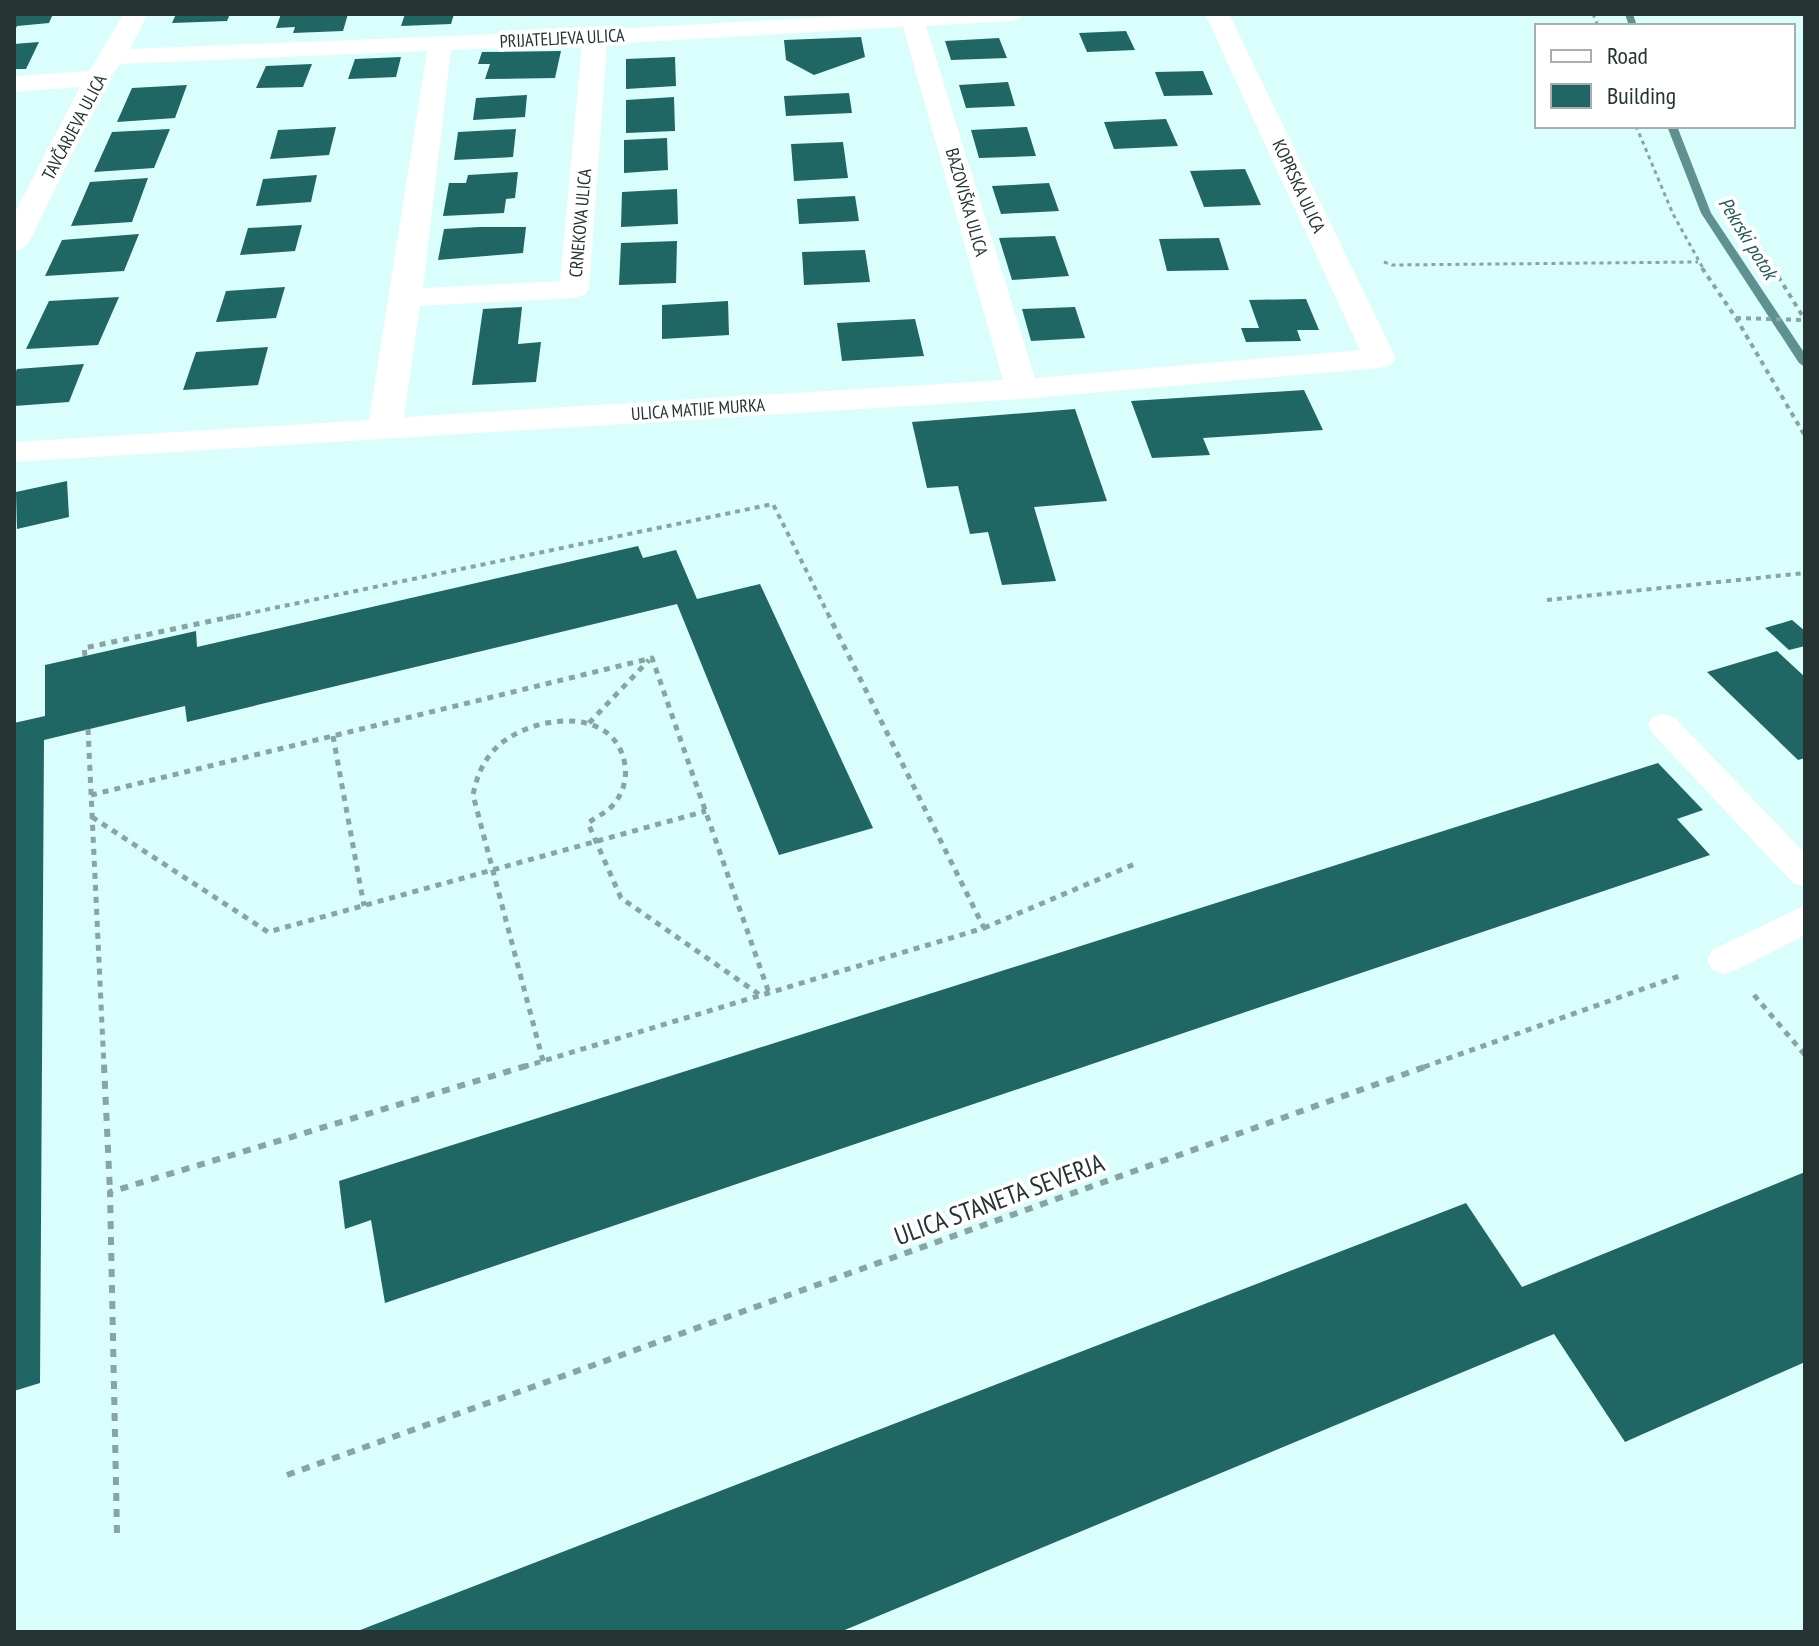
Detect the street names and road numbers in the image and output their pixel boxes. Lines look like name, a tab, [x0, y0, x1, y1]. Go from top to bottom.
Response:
street label: PRIJATELJEVA ULICA	[499, 23, 625, 53]
street label: TAVČARJEVA ULICA	[36, 70, 112, 184]
street label: KOPRSKA ULICA	[1267, 136, 1331, 237]
street label: BAZOVIŠKA ULICA	[941, 145, 994, 259]
street label: CRNEKOVA ULICA	[564, 167, 596, 278]
street label: ULICA MATIJE MURKA	[630, 393, 766, 425]
street label: ULICA STANETA SEVERJA	[890, 1145, 1109, 1252]

